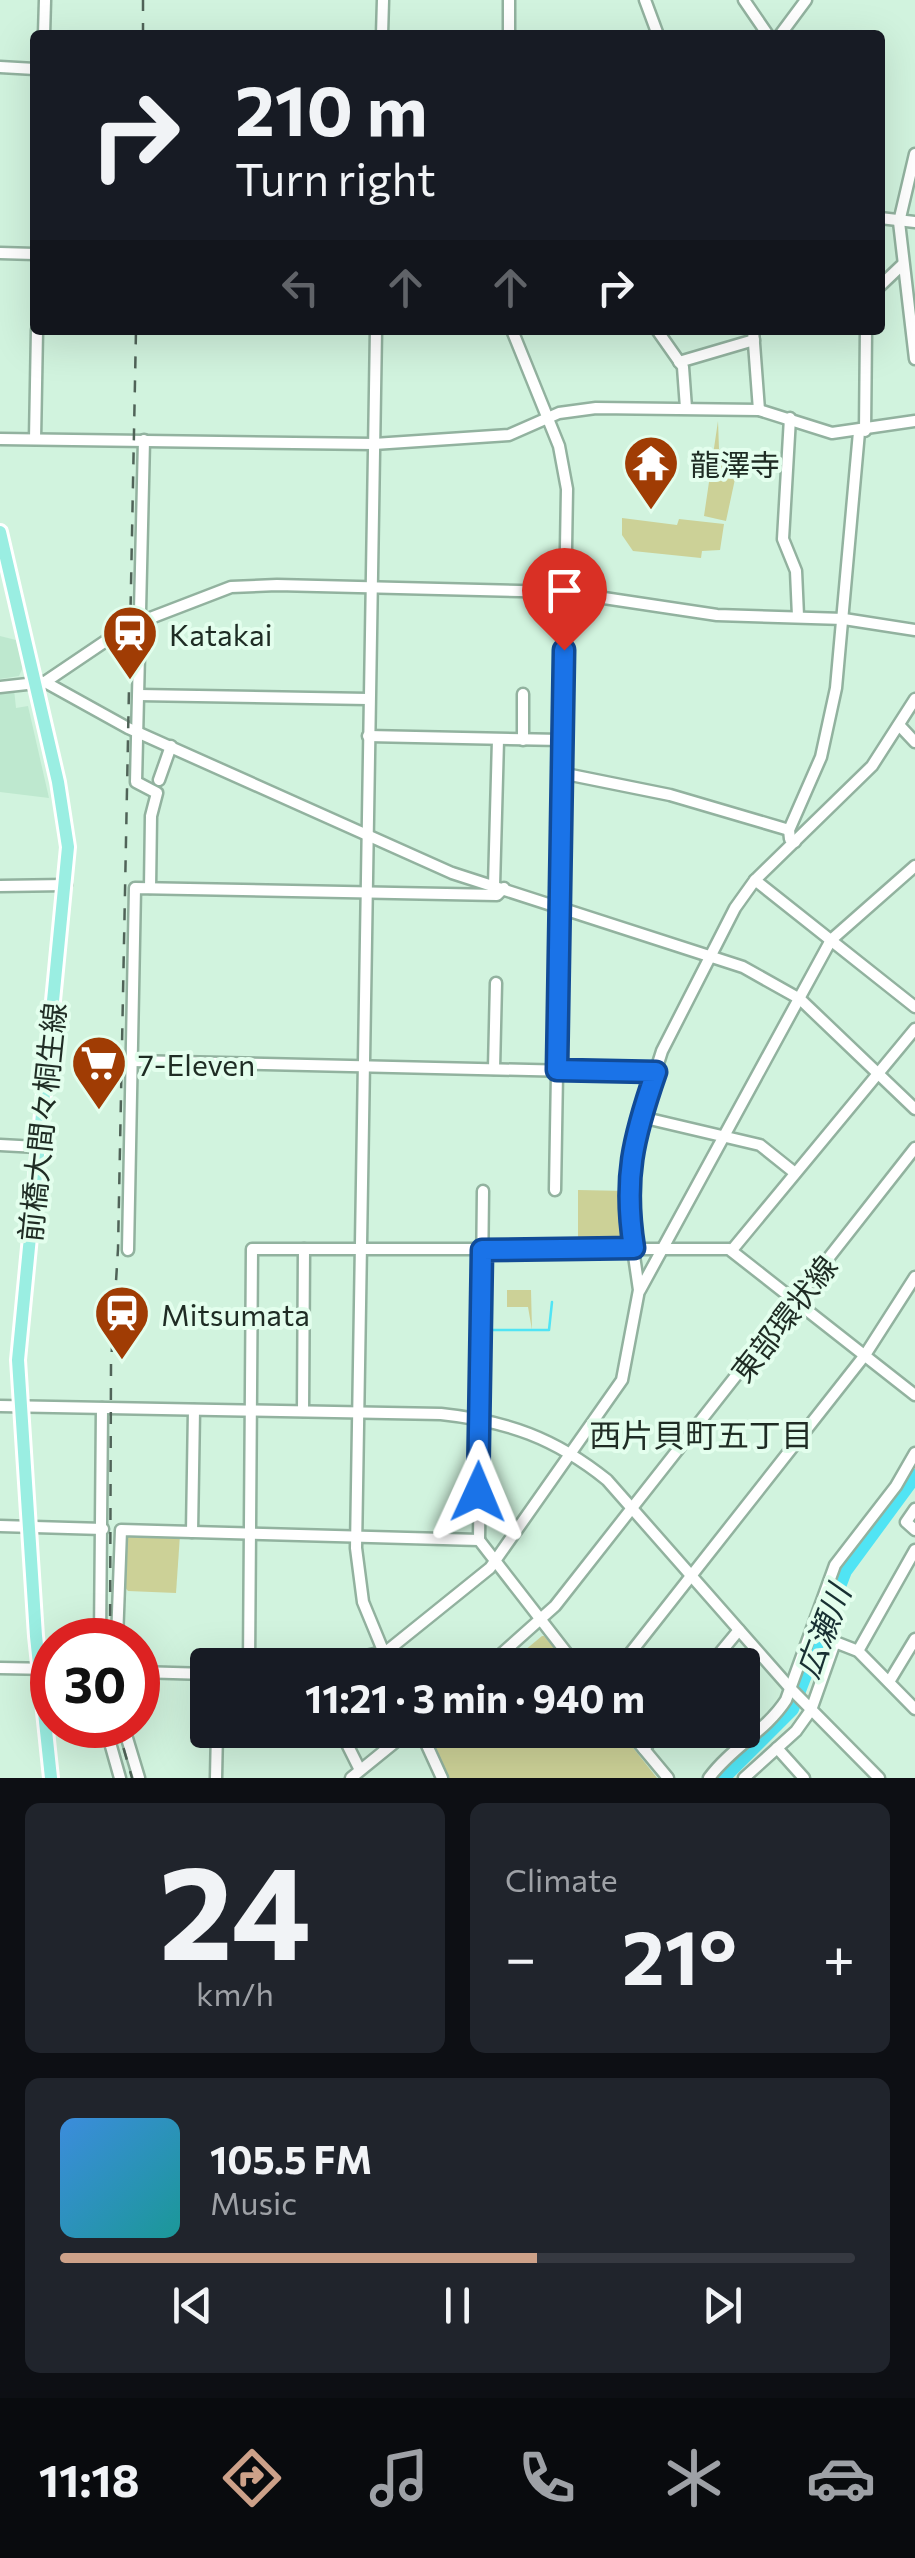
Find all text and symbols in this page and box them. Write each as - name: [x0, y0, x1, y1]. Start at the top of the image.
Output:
- text: 210 m: [235, 65, 427, 150]
- icon: right: [70, 70, 200, 200]
- text: Turn right: [235, 150, 436, 205]
- icon: left: [273, 260, 328, 315]
- icon: ahead: [378, 260, 433, 315]
- icon: ahead: [483, 260, 538, 315]
- icon: right: [588, 260, 643, 315]
- temple icon: 龍澤寺: [621, 433, 681, 512]
- place label: 龍澤寺: [690, 445, 780, 482]
- pin: [522, 548, 607, 651]
- icon: arrive: [537, 563, 592, 618]
- station icon: Katakai: [100, 603, 160, 682]
- place label: Katakai: [169, 615, 272, 652]
- street label: 前橋大間々桐生線: [10, 1001, 72, 1243]
- supermarket icon: 7-Eleven: [69, 1033, 129, 1112]
- place label: 7-Eleven: [138, 1045, 255, 1082]
- street label: 東部環状線: [722, 1248, 844, 1388]
- station icon: Mitsumata: [92, 1283, 152, 1362]
- place label: Mitsumata: [161, 1295, 310, 1332]
- district label: 西片貝町五丁目: [589, 1414, 813, 1454]
- position arrow: [426, 1440, 530, 1544]
- water label: 広瀬川: [786, 1576, 859, 1683]
- speed limit sign: 30: [30, 1618, 160, 1748]
- text: 11:21 · 3 min · 940 m: [305, 1674, 645, 1721]
- text: 24: [159, 1828, 311, 1987]
- text: Climate: [505, 1859, 618, 1899]
- text: 21°: [622, 1909, 737, 2000]
- text: −: [505, 1922, 536, 1989]
- text: +: [823, 1922, 855, 1989]
- text: km/h: [196, 1973, 274, 2013]
- text: 105.5 FM: [210, 2135, 372, 2182]
- text: Music: [210, 2182, 297, 2222]
- icon: previous: [165, 2278, 220, 2333]
- icon: pause: [430, 2278, 485, 2333]
- icon: next: [695, 2278, 750, 2333]
- icon: directions: [217, 2443, 287, 2513]
- icon: music: [364, 2443, 434, 2513]
- icon: phone: [512, 2443, 582, 2513]
- icon: climate: [659, 2443, 729, 2513]
- icon: car: [806, 2443, 876, 2513]
- text: 11:18: [39, 2451, 140, 2506]

